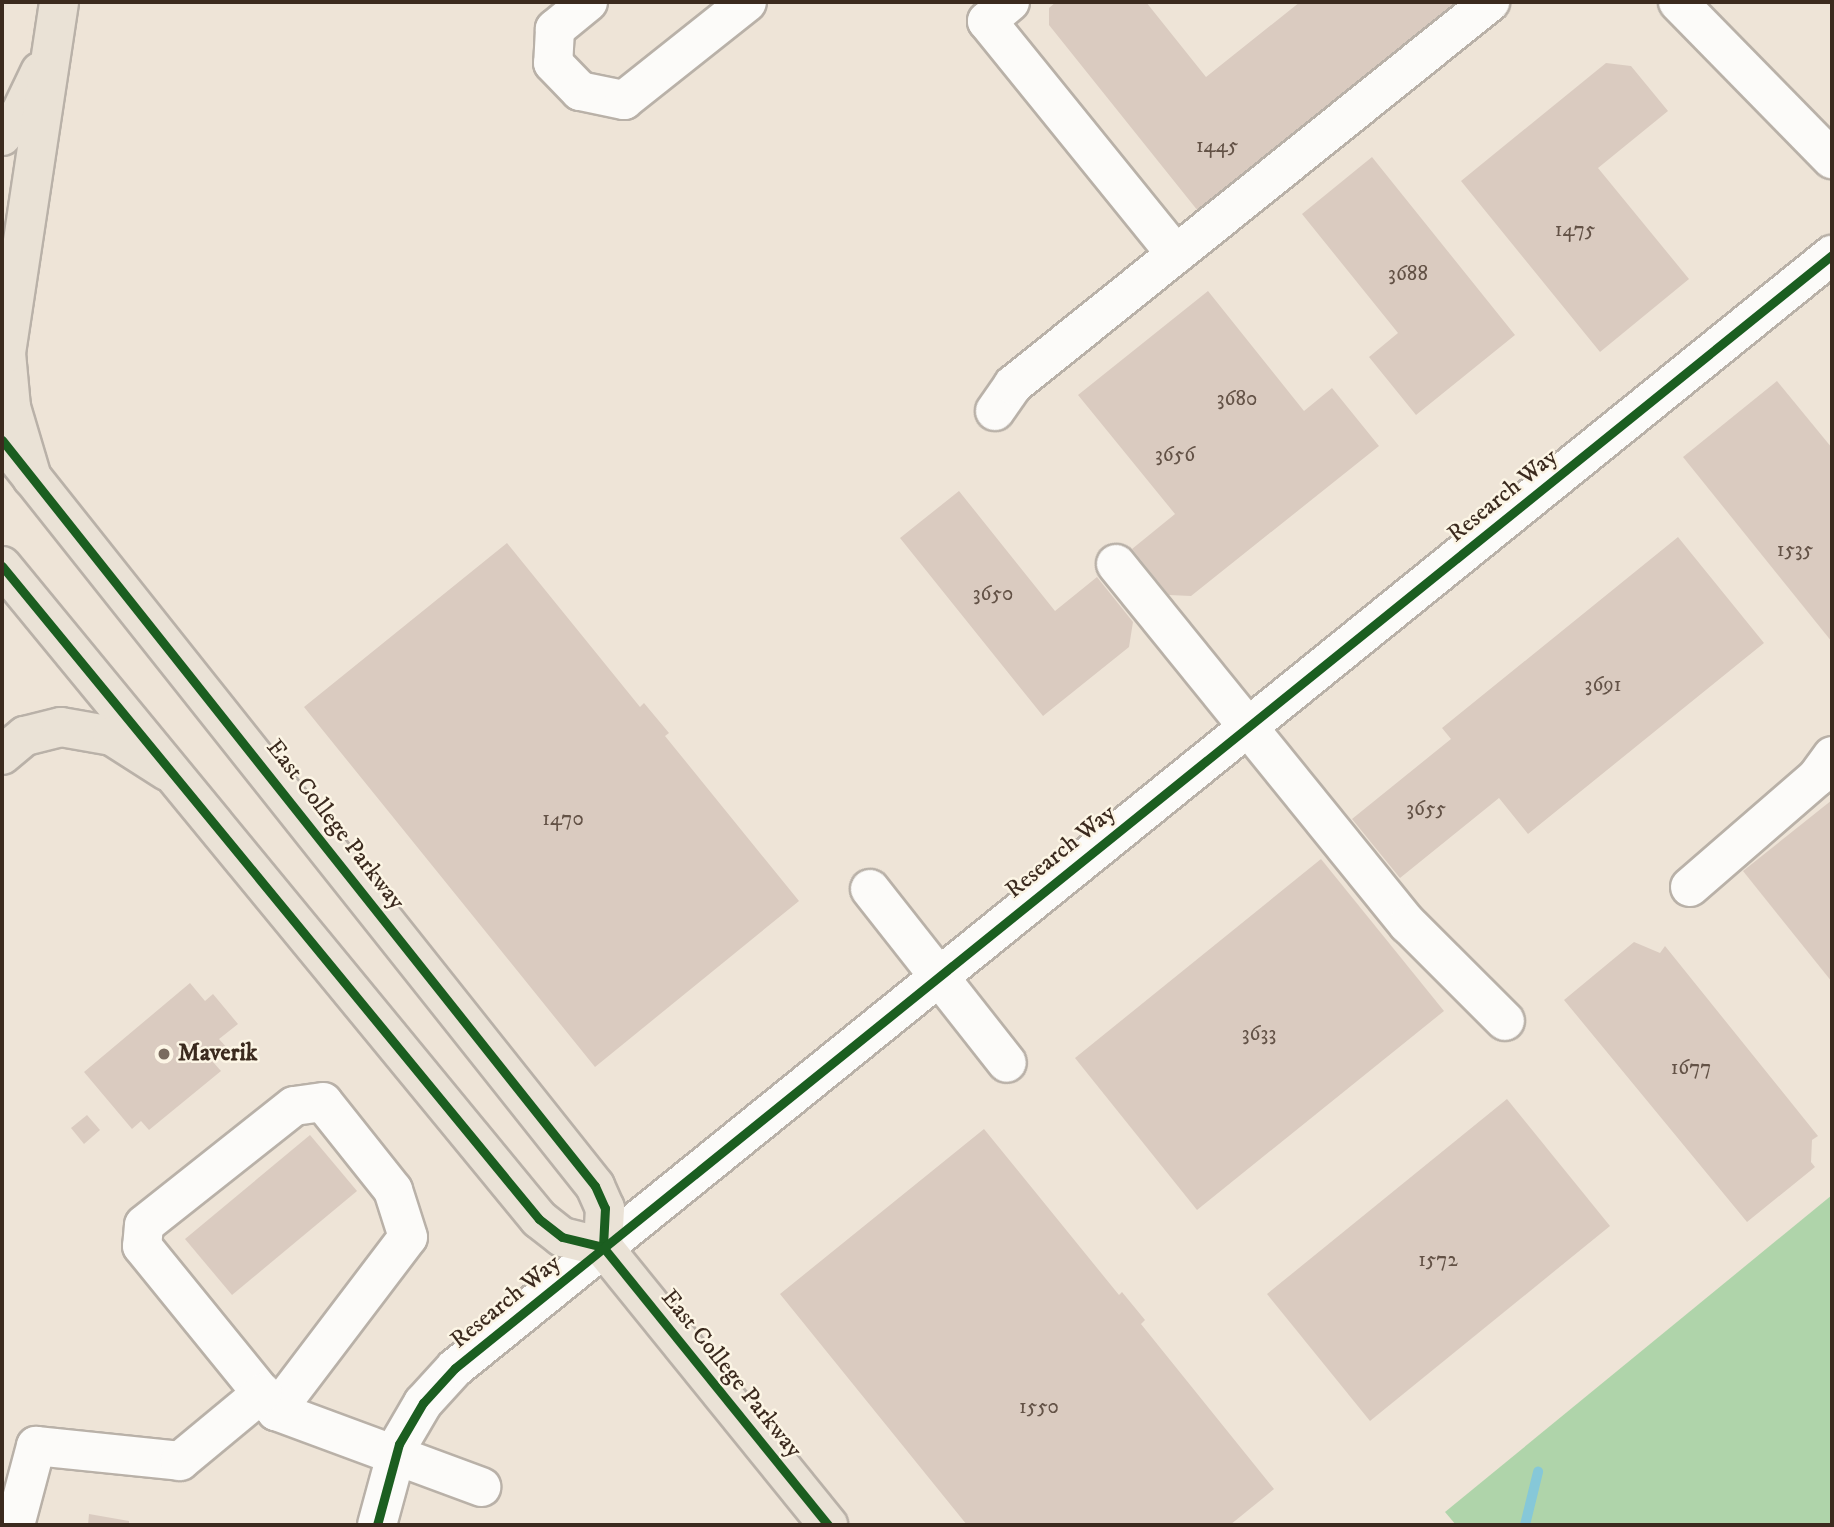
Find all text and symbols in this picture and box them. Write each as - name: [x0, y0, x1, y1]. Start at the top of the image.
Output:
- house number: 1445: [1196, 133, 1238, 159]
- house number: 1475: [1555, 217, 1595, 243]
- house number: 3688: [1388, 261, 1428, 287]
- house number: 3680: [1217, 386, 1257, 412]
- house number: 3656: [1155, 442, 1195, 468]
- street label: Research Way: [1442, 443, 1564, 549]
- house number: 1535: [1777, 537, 1813, 563]
- house number: 3650: [973, 581, 1013, 607]
- house number: 3691: [1585, 672, 1621, 698]
- street label: East College Parkway: [260, 734, 410, 916]
- house number: 3655: [1406, 796, 1446, 822]
- street label: Research Way: [1000, 799, 1122, 905]
- house number: 1470: [542, 806, 584, 832]
- house number: 3633: [1242, 1021, 1276, 1047]
- place label: Maverik: [178, 1040, 258, 1068]
- marker: Maverik: [156, 1046, 172, 1062]
- house number: 1677: [1671, 1055, 1711, 1081]
- house number: 1572: [1418, 1247, 1458, 1273]
- street label: Research Way: [445, 1249, 567, 1355]
- street label: East College Parkway: [654, 1284, 808, 1464]
- house number: 1550: [1019, 1394, 1059, 1420]

